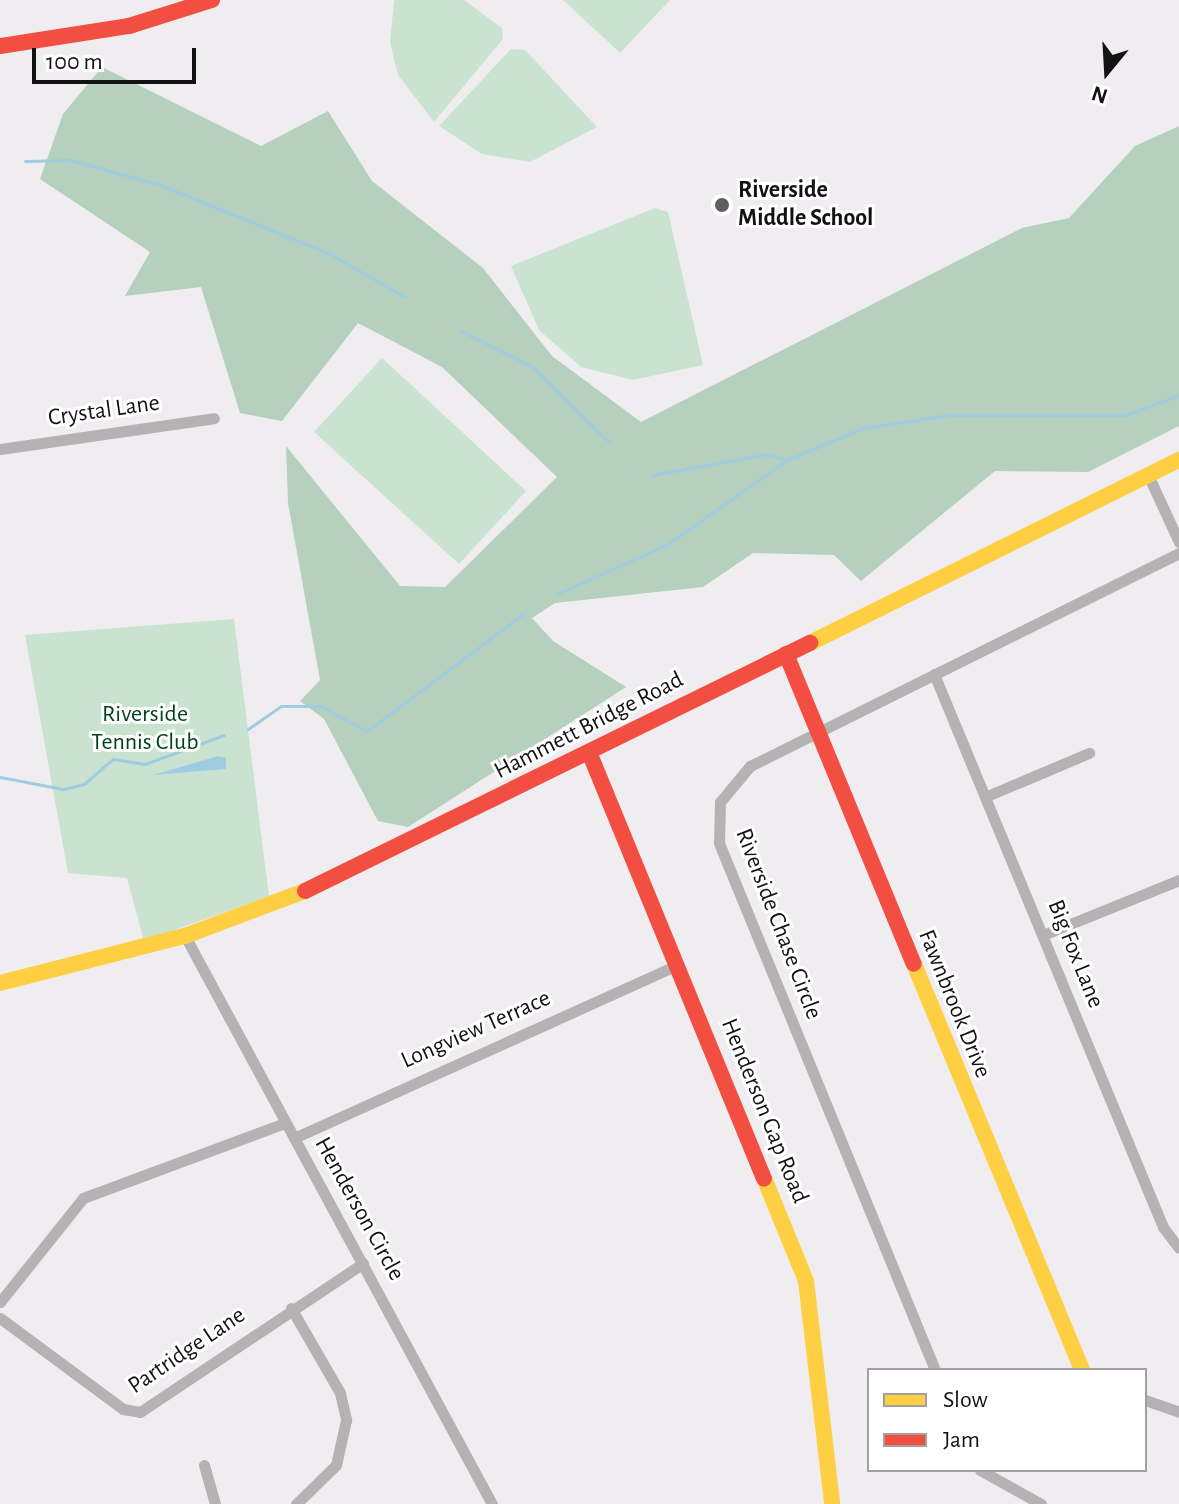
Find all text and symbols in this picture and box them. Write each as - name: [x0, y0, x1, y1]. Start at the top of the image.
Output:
- scale bar: [36, 32, 200, 82]
- north arrow: [1067, 32, 1147, 112]
- text: 100 m: [46, 50, 103, 74]
- text: N: [1089, 82, 1110, 108]
- place label: Riverside Middle School: [738, 177, 873, 233]
- marker: Riverside Middle School: [713, 196, 731, 214]
- street label: Crystal Lane: [47, 389, 161, 433]
- street label: Hammett Bridge Road: [490, 666, 688, 786]
- park label: Riverside Tennis Club: [91, 701, 199, 757]
- street label: Riverside Chase Circle: [728, 825, 828, 1023]
- street label: Big Fox Lane: [1040, 896, 1110, 1012]
- street label: Fawnbrook Drive: [911, 926, 997, 1082]
- street label: Longview Terrace: [397, 984, 555, 1076]
- street label: Henderson Gap Road: [714, 1014, 814, 1208]
- street label: Henderson Circle: [308, 1132, 410, 1286]
- street label: Partridge Lane: [123, 1301, 251, 1401]
- legend: [867, 1368, 1147, 1472]
- text: Slow: [943, 1388, 988, 1412]
- text: Jam: [943, 1428, 980, 1452]

